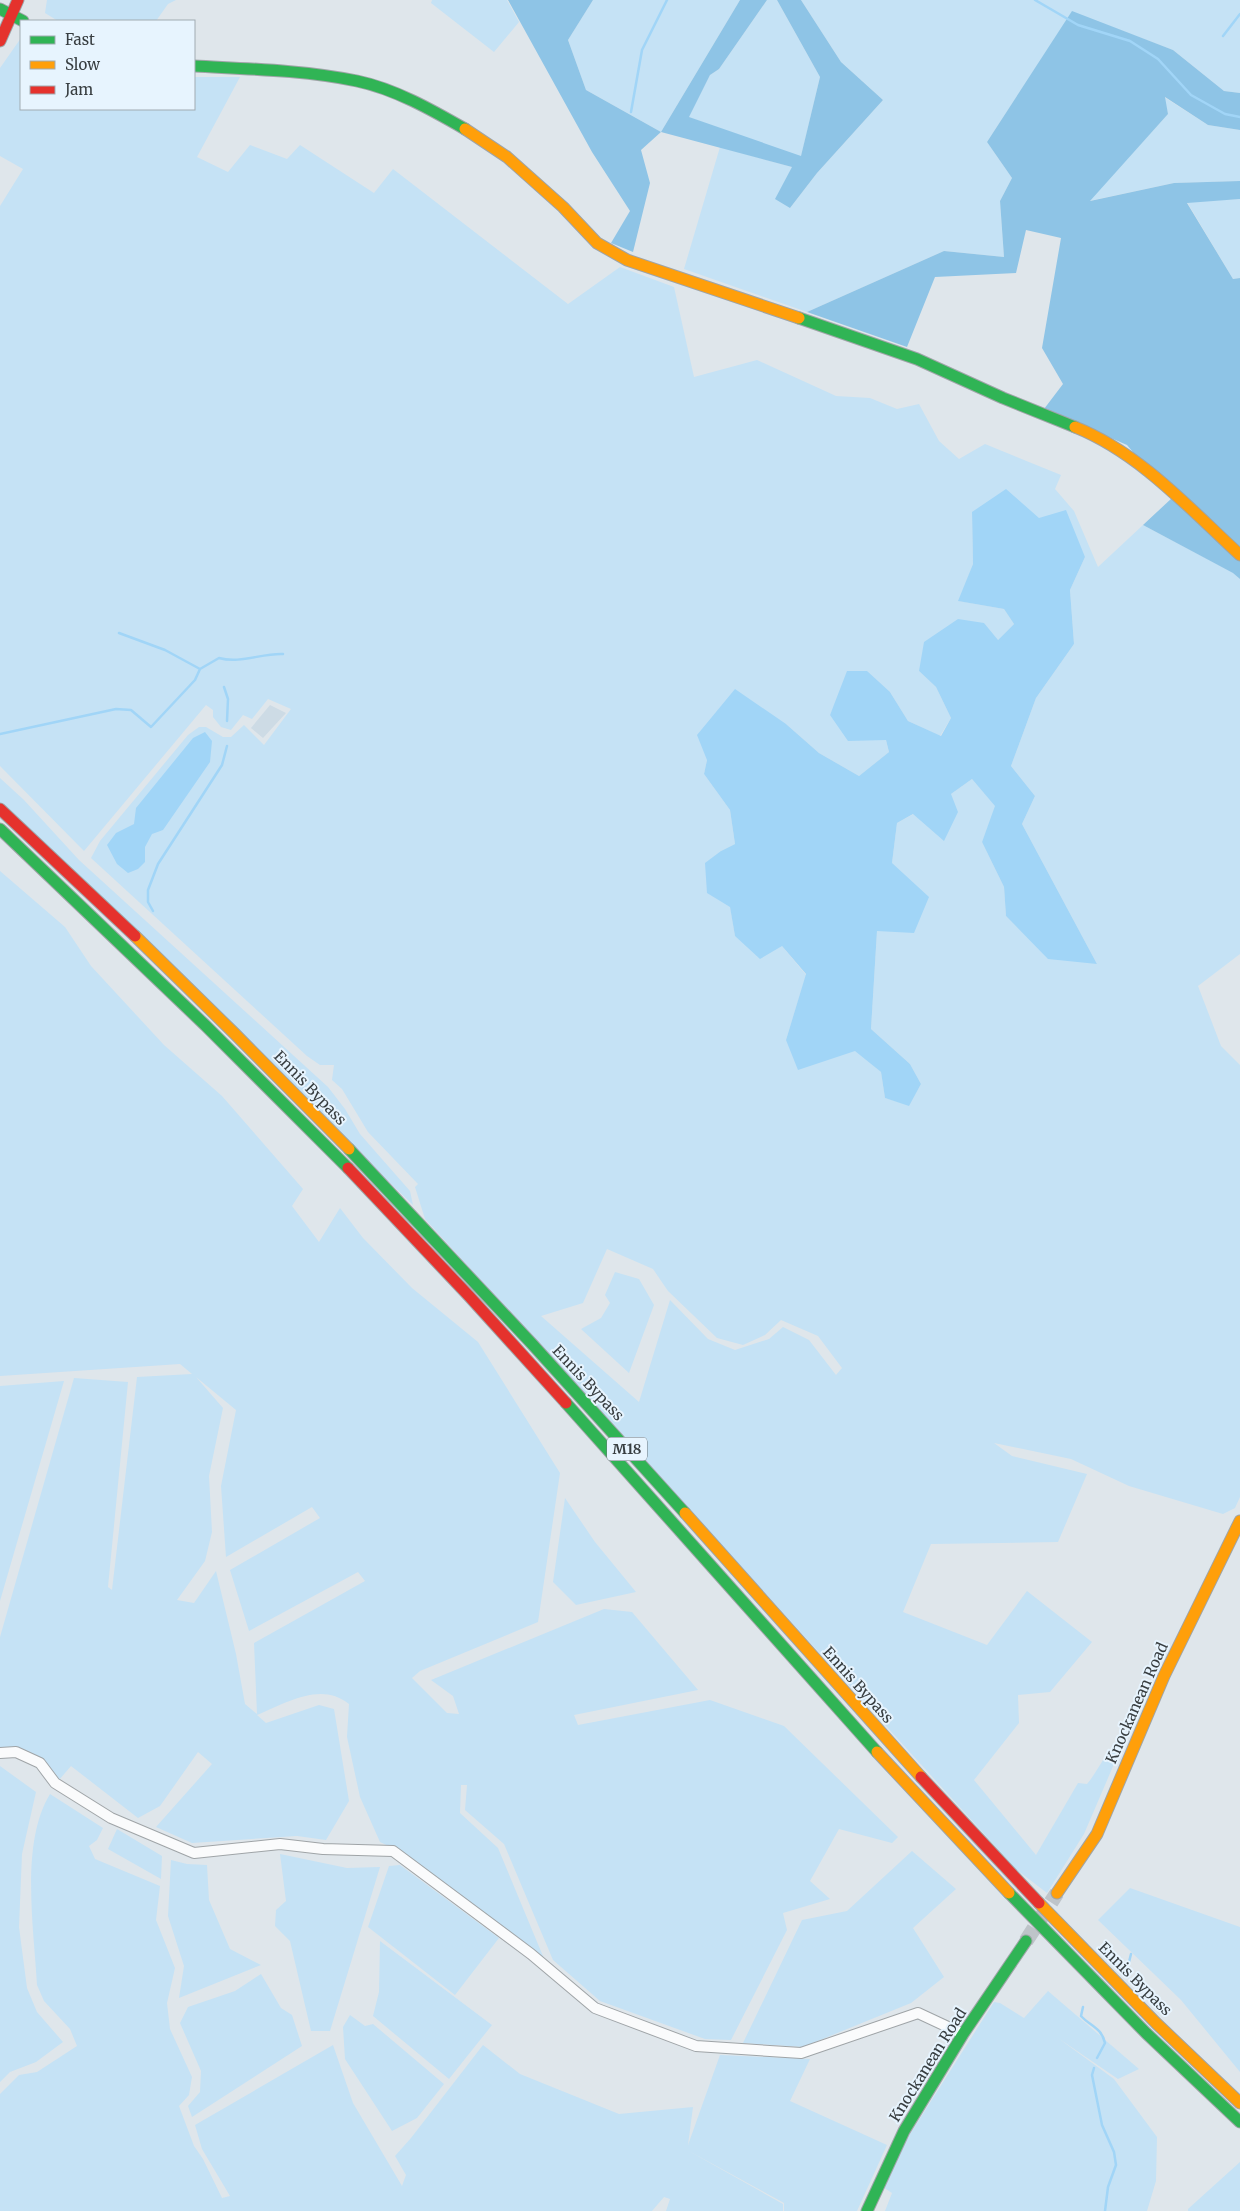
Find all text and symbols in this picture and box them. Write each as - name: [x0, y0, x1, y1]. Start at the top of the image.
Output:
- legend: [20, 20, 195, 110]
- text: Fast: [65, 30, 95, 49]
- text: Slow: [65, 55, 100, 74]
- text: Jam: [64, 80, 93, 99]
- street label: Ennis Bypass: [270, 1046, 351, 1129]
- street label: Ennis Bypass: [549, 1341, 628, 1424]
- road number: M18: [607, 1438, 647, 1460]
- street label: Knockanean Road: [1101, 1639, 1172, 1766]
- street label: Ennis Bypass: [819, 1643, 898, 1727]
- street label: Ennis Bypass: [1095, 1938, 1176, 2019]
- street label: Knockanean Road: [885, 2004, 970, 2125]

